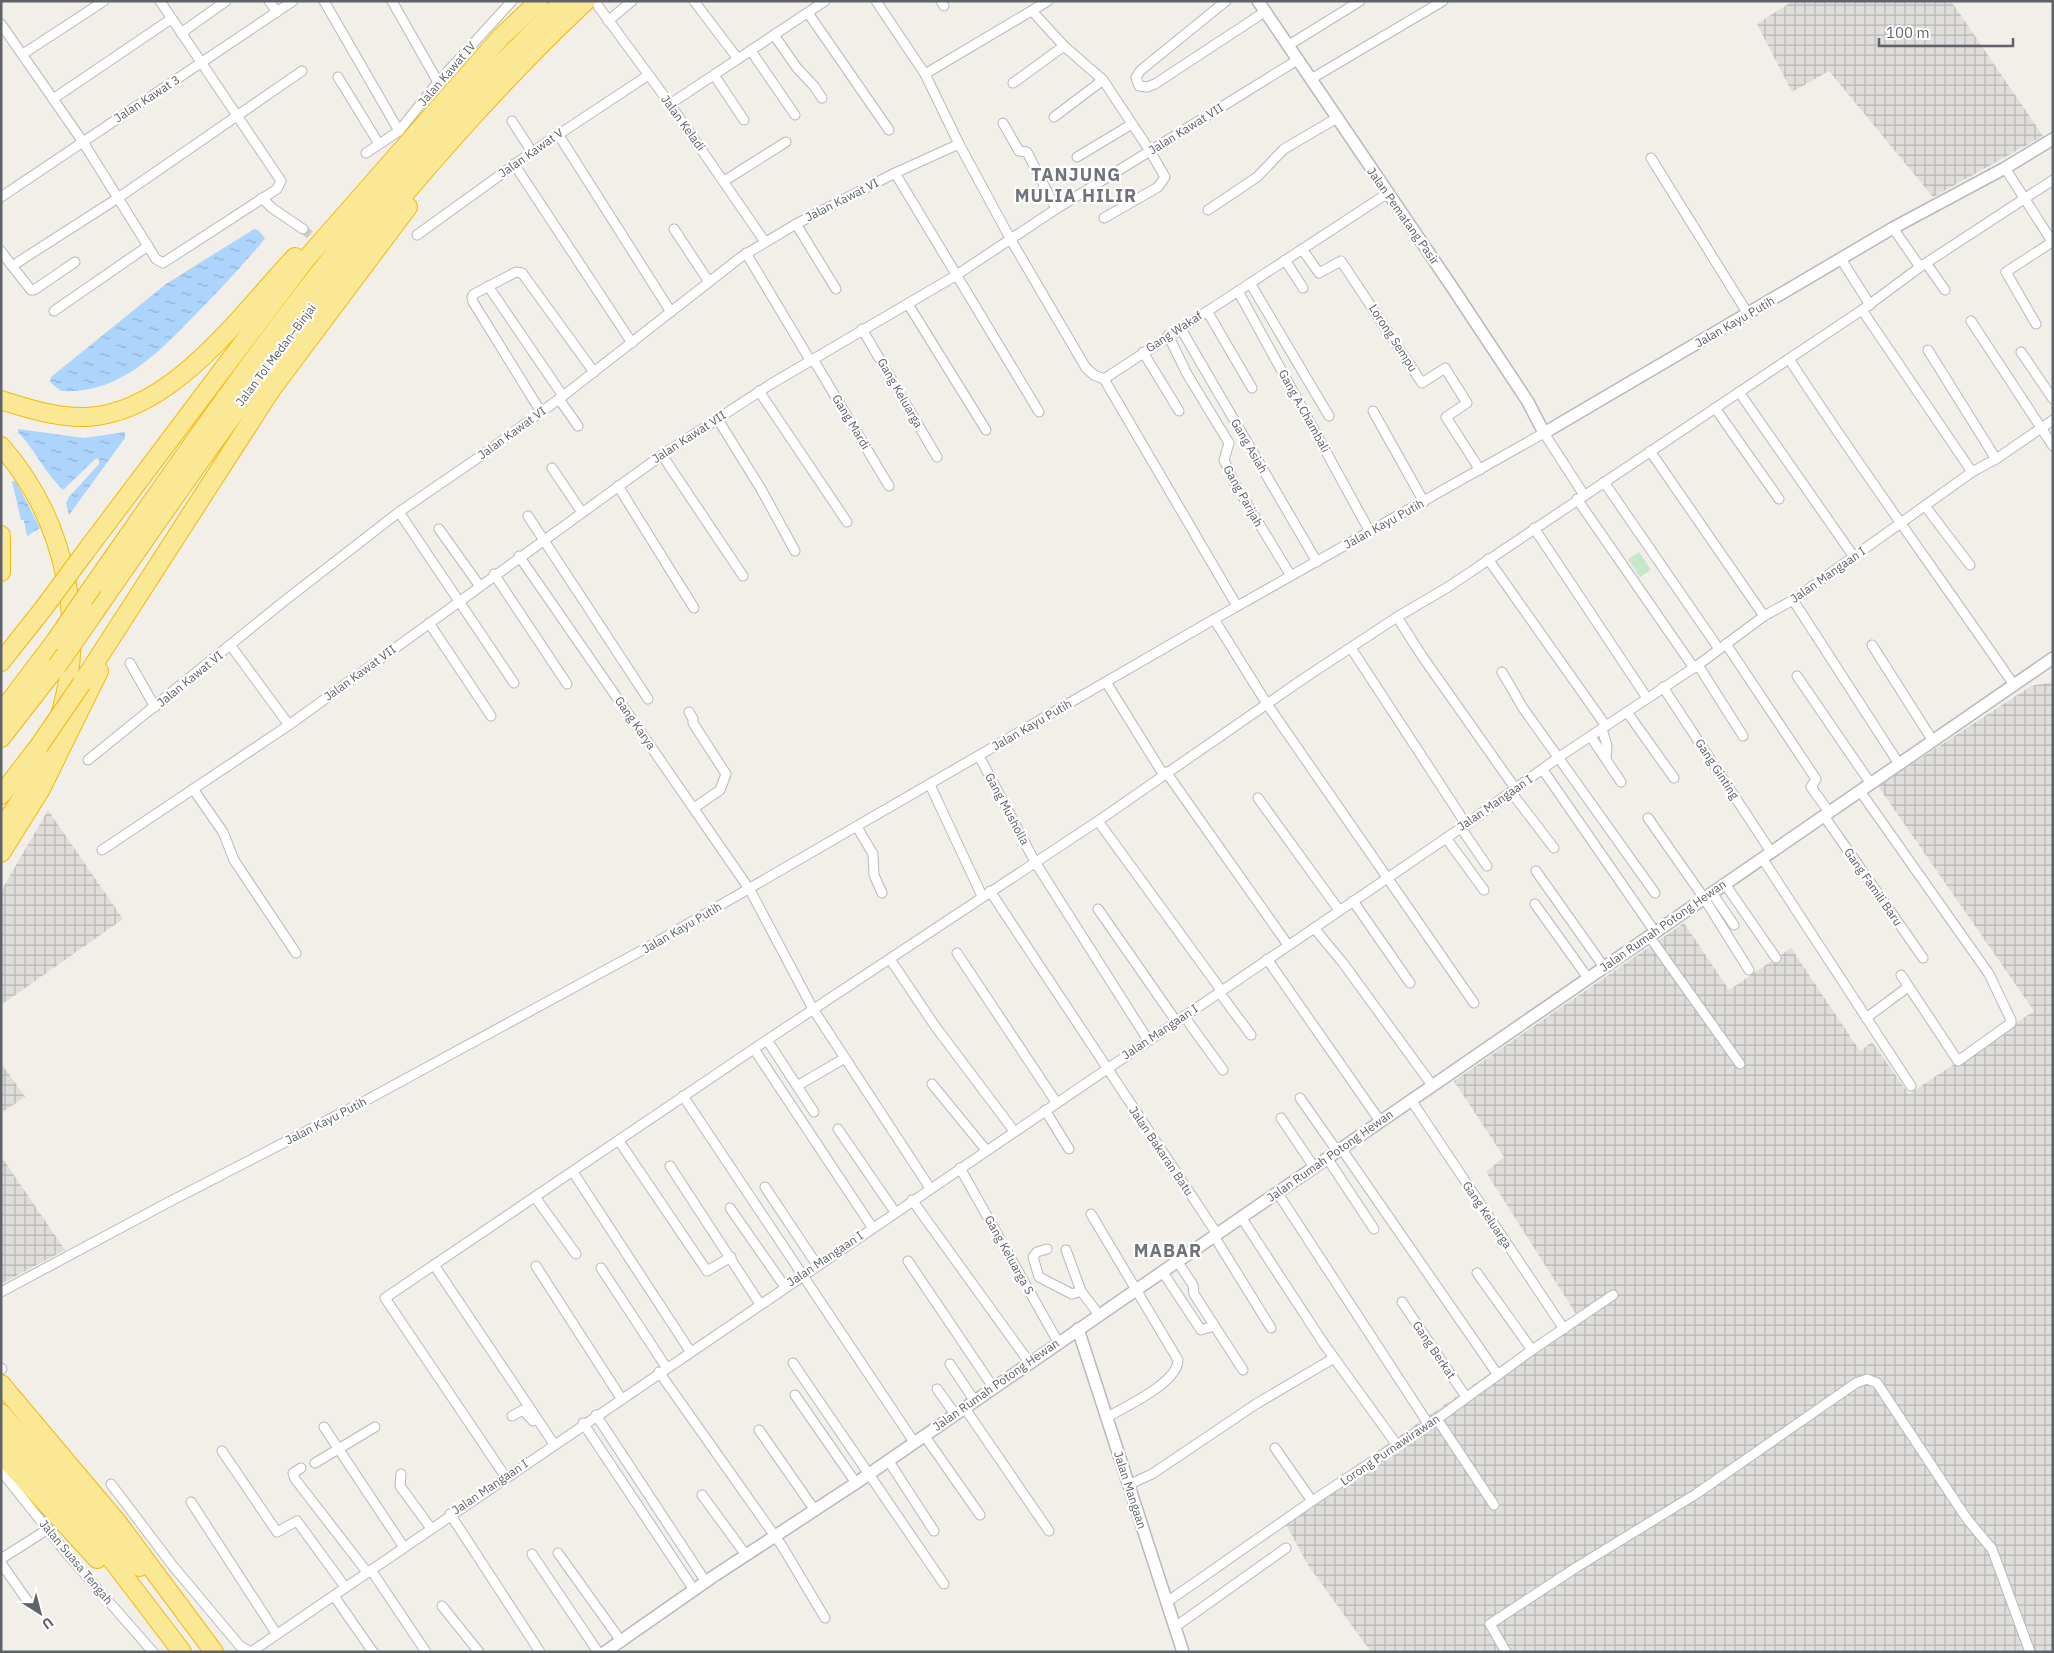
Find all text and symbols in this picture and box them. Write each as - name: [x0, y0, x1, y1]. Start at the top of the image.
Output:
- scale bar: [1879, 15, 2013, 47]
- text: 100 m: [1886, 23, 1930, 42]
- street label: Jalan Kawat IV: [415, 38, 479, 109]
- street label: Jalan Kawat 3: [111, 72, 182, 125]
- street label: Jalan Keladi: [658, 92, 709, 154]
- street label: Jalan Kawat VII: [1146, 100, 1226, 157]
- street label: Jalan Kawat V: [495, 124, 567, 180]
- district label: TANJUNG MULIA HILIR: [1015, 163, 1137, 207]
- street label: Jalan Pematang Pasir: [1364, 164, 1443, 268]
- street label: Jalan Kawat VI: [803, 175, 881, 224]
- street label: Jalan Kayu Putih: [1692, 293, 1777, 350]
- street label: Jalan Tol Medan–Binjai: [232, 301, 319, 409]
- street label: Lorong Sempu: [1366, 301, 1421, 374]
- street label: Gang Wakaf: [1143, 308, 1205, 355]
- street label: Gang Keluarga: [874, 355, 927, 431]
- street label: Gang A.Chambali: [1276, 367, 1333, 455]
- street label: Gang Mardi: [829, 392, 874, 452]
- street label: Jalan Kawat VI: [475, 403, 549, 462]
- street label: Jalan Kawat VII: [649, 407, 729, 466]
- street label: Gang Asiah: [1228, 416, 1271, 476]
- street label: Gang Parijah: [1220, 462, 1266, 529]
- street label: Jalan Kayu Putih: [1341, 495, 1426, 552]
- street label: Jalan Mangaan I: [1787, 543, 1868, 606]
- street label: Jalan Kawat VII: [321, 641, 399, 704]
- street label: Jalan Kawat VI: [154, 647, 226, 710]
- street label: Gang Karya: [612, 693, 659, 753]
- street label: Jalan Kayu Putih: [989, 696, 1074, 753]
- street label: Gang Ginting: [1692, 736, 1743, 802]
- street label: Gang Musholla: [982, 770, 1033, 848]
- street label: Jalan Mangaan I: [1454, 771, 1535, 834]
- street label: Gang Famili Baru: [1841, 845, 1906, 928]
- street label: Jalan Rumah Potong Hewan: [1597, 876, 1729, 975]
- street label: Jalan Kayu Putih: [639, 899, 724, 956]
- street label: Jalan Mangaan I: [1119, 1001, 1201, 1063]
- street label: Jalan Kayu Putih: [283, 1094, 369, 1148]
- street label: Jalan Bakaran Batu: [1126, 1103, 1197, 1198]
- street label: Jalan Rumah Potong Hewan: [1264, 1106, 1396, 1205]
- street label: Gang Keluarga: [1459, 1178, 1516, 1252]
- street label: Gang Keluarga S: [982, 1213, 1037, 1297]
- street label: Jalan Mangaan I: [784, 1228, 866, 1290]
- district label: MABAR: [1134, 1239, 1202, 1262]
- street label: Gang Berkat: [1410, 1318, 1459, 1381]
- street label: Jalan Rumah Potong Hewan: [930, 1335, 1062, 1434]
- street label: Lorong Purnawirawan: [1337, 1411, 1442, 1488]
- street label: Jalan Mangaan: [1111, 1449, 1150, 1531]
- street label: Jalan Mangaan I: [449, 1456, 531, 1518]
- street label: Jalan Suasa Tengah: [37, 1516, 116, 1607]
- north arrow: [15, 1588, 65, 1638]
- text: U: [38, 1613, 57, 1634]

